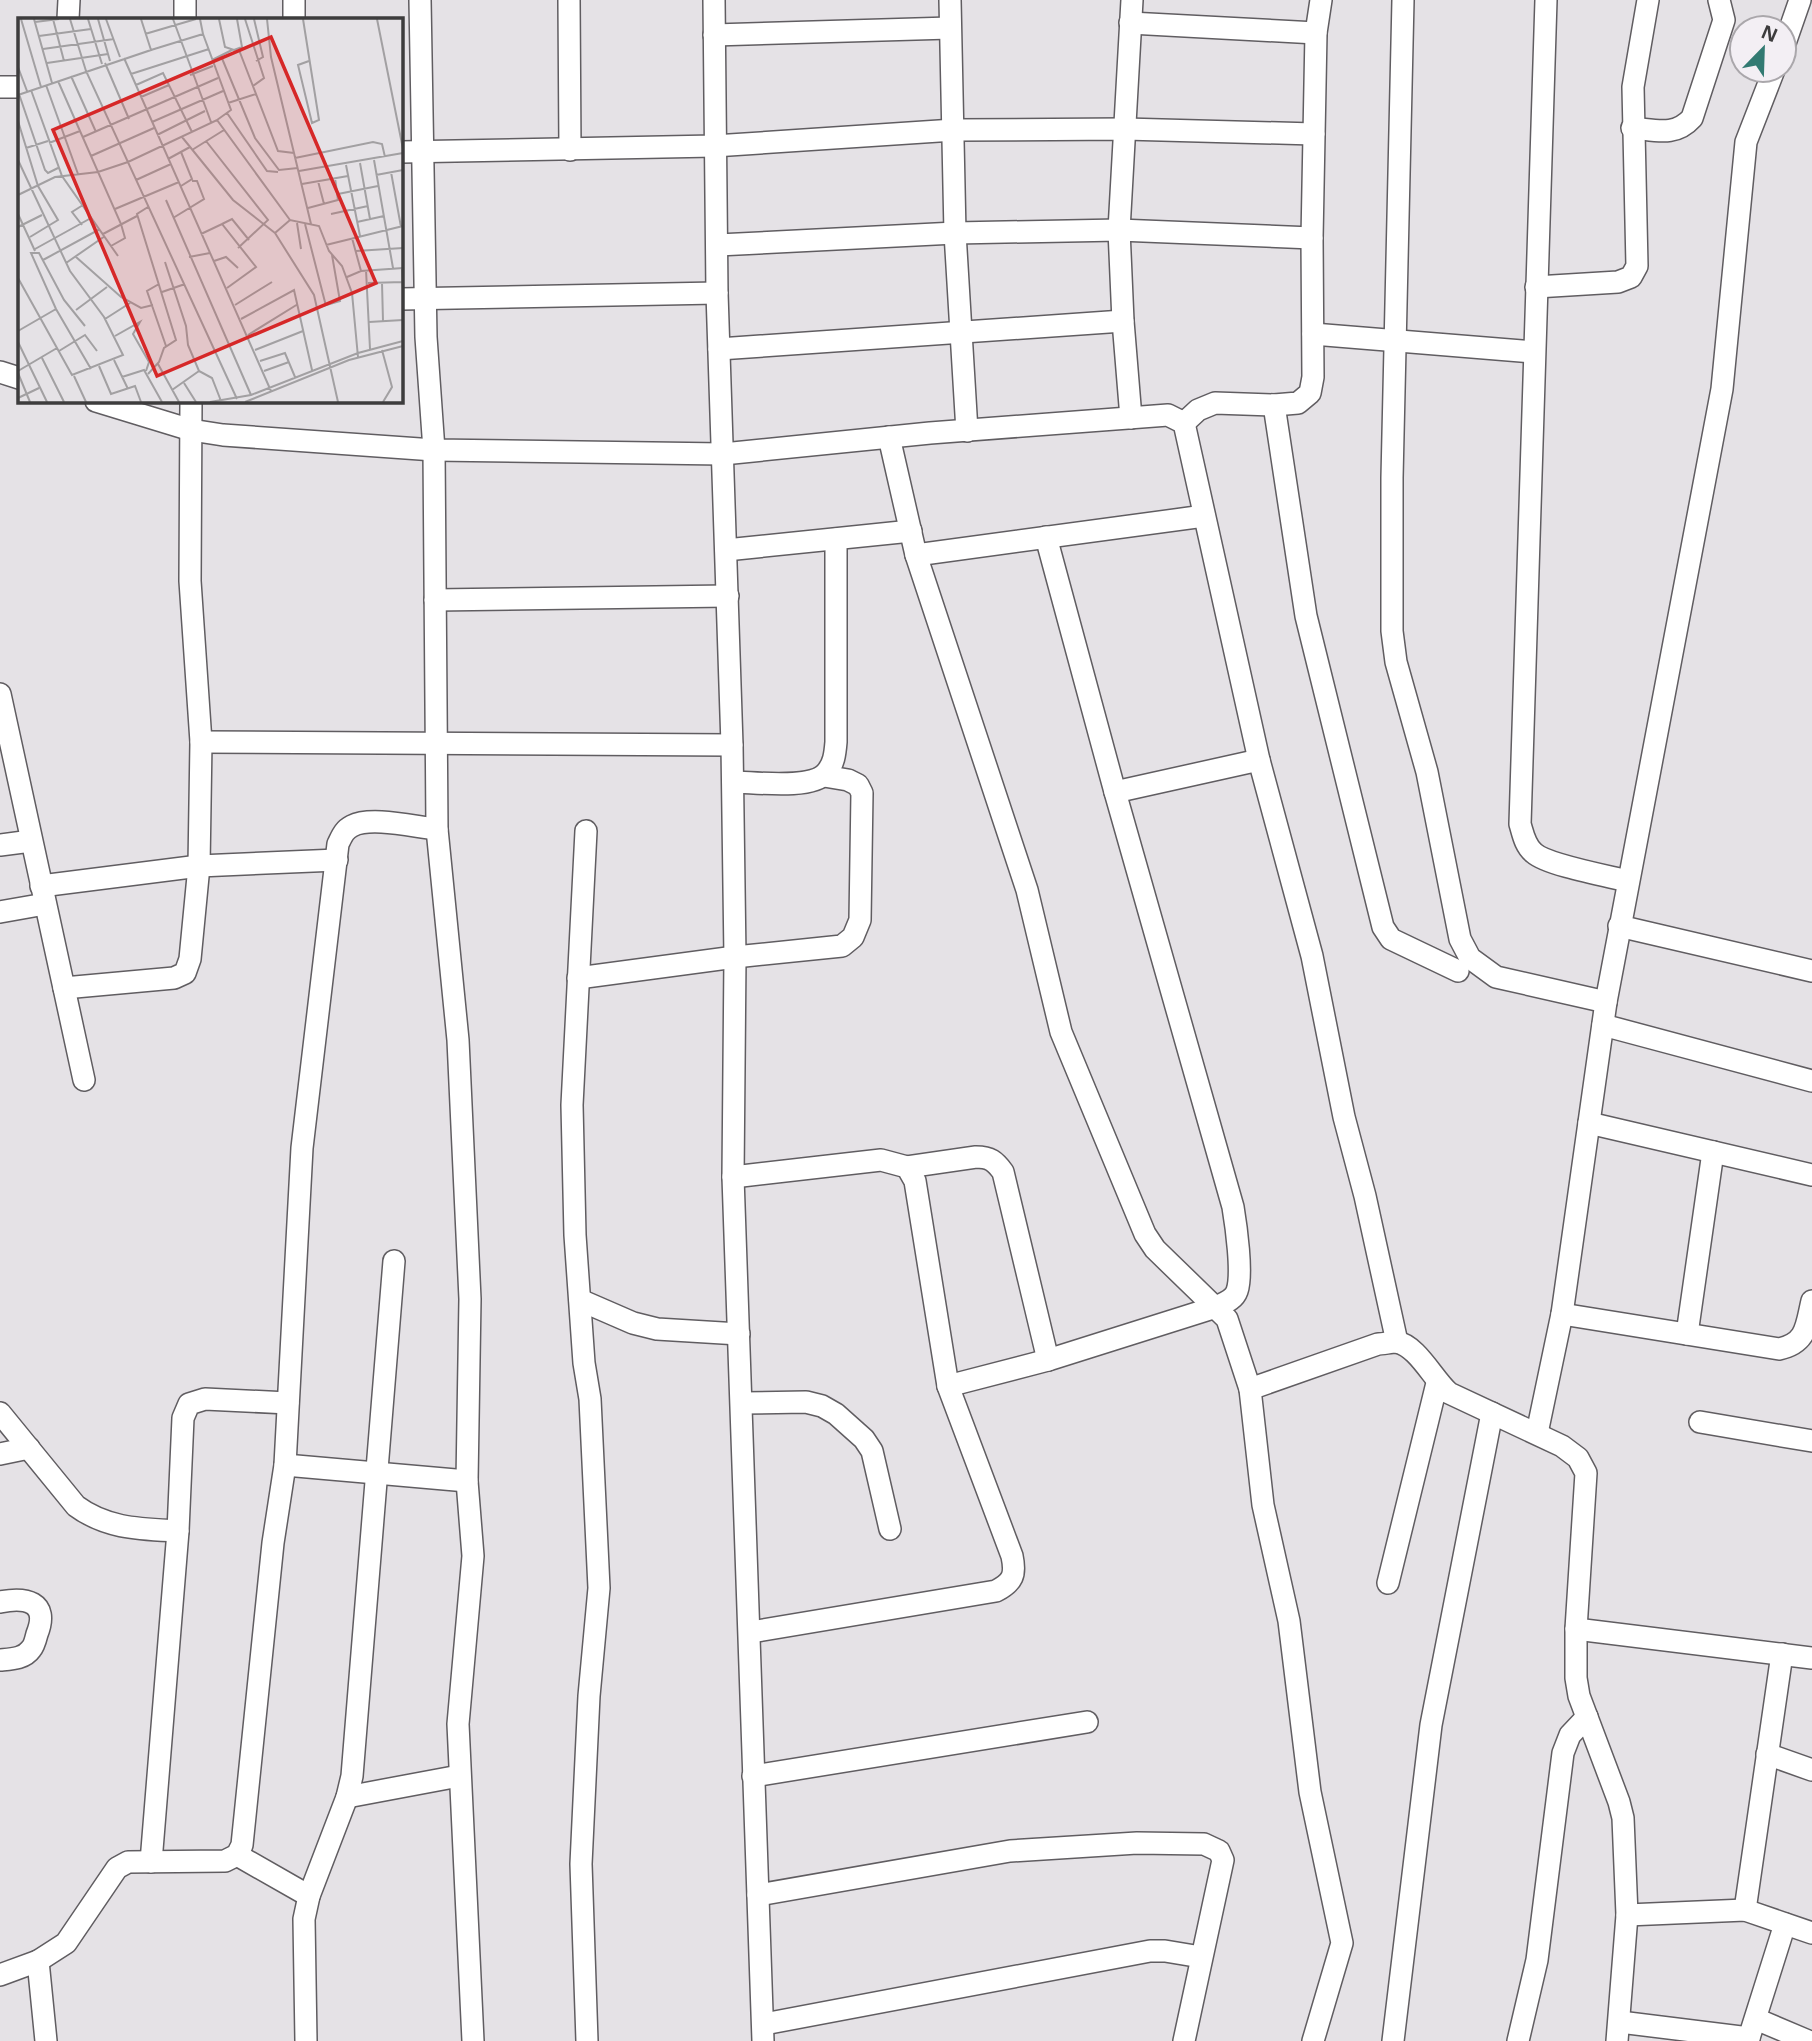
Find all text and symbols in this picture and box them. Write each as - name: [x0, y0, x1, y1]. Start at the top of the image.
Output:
- north arrow: [1728, 14, 1798, 84]
- inset map: [18, 18, 402, 402]
- text: N: [1757, 18, 1782, 48]

